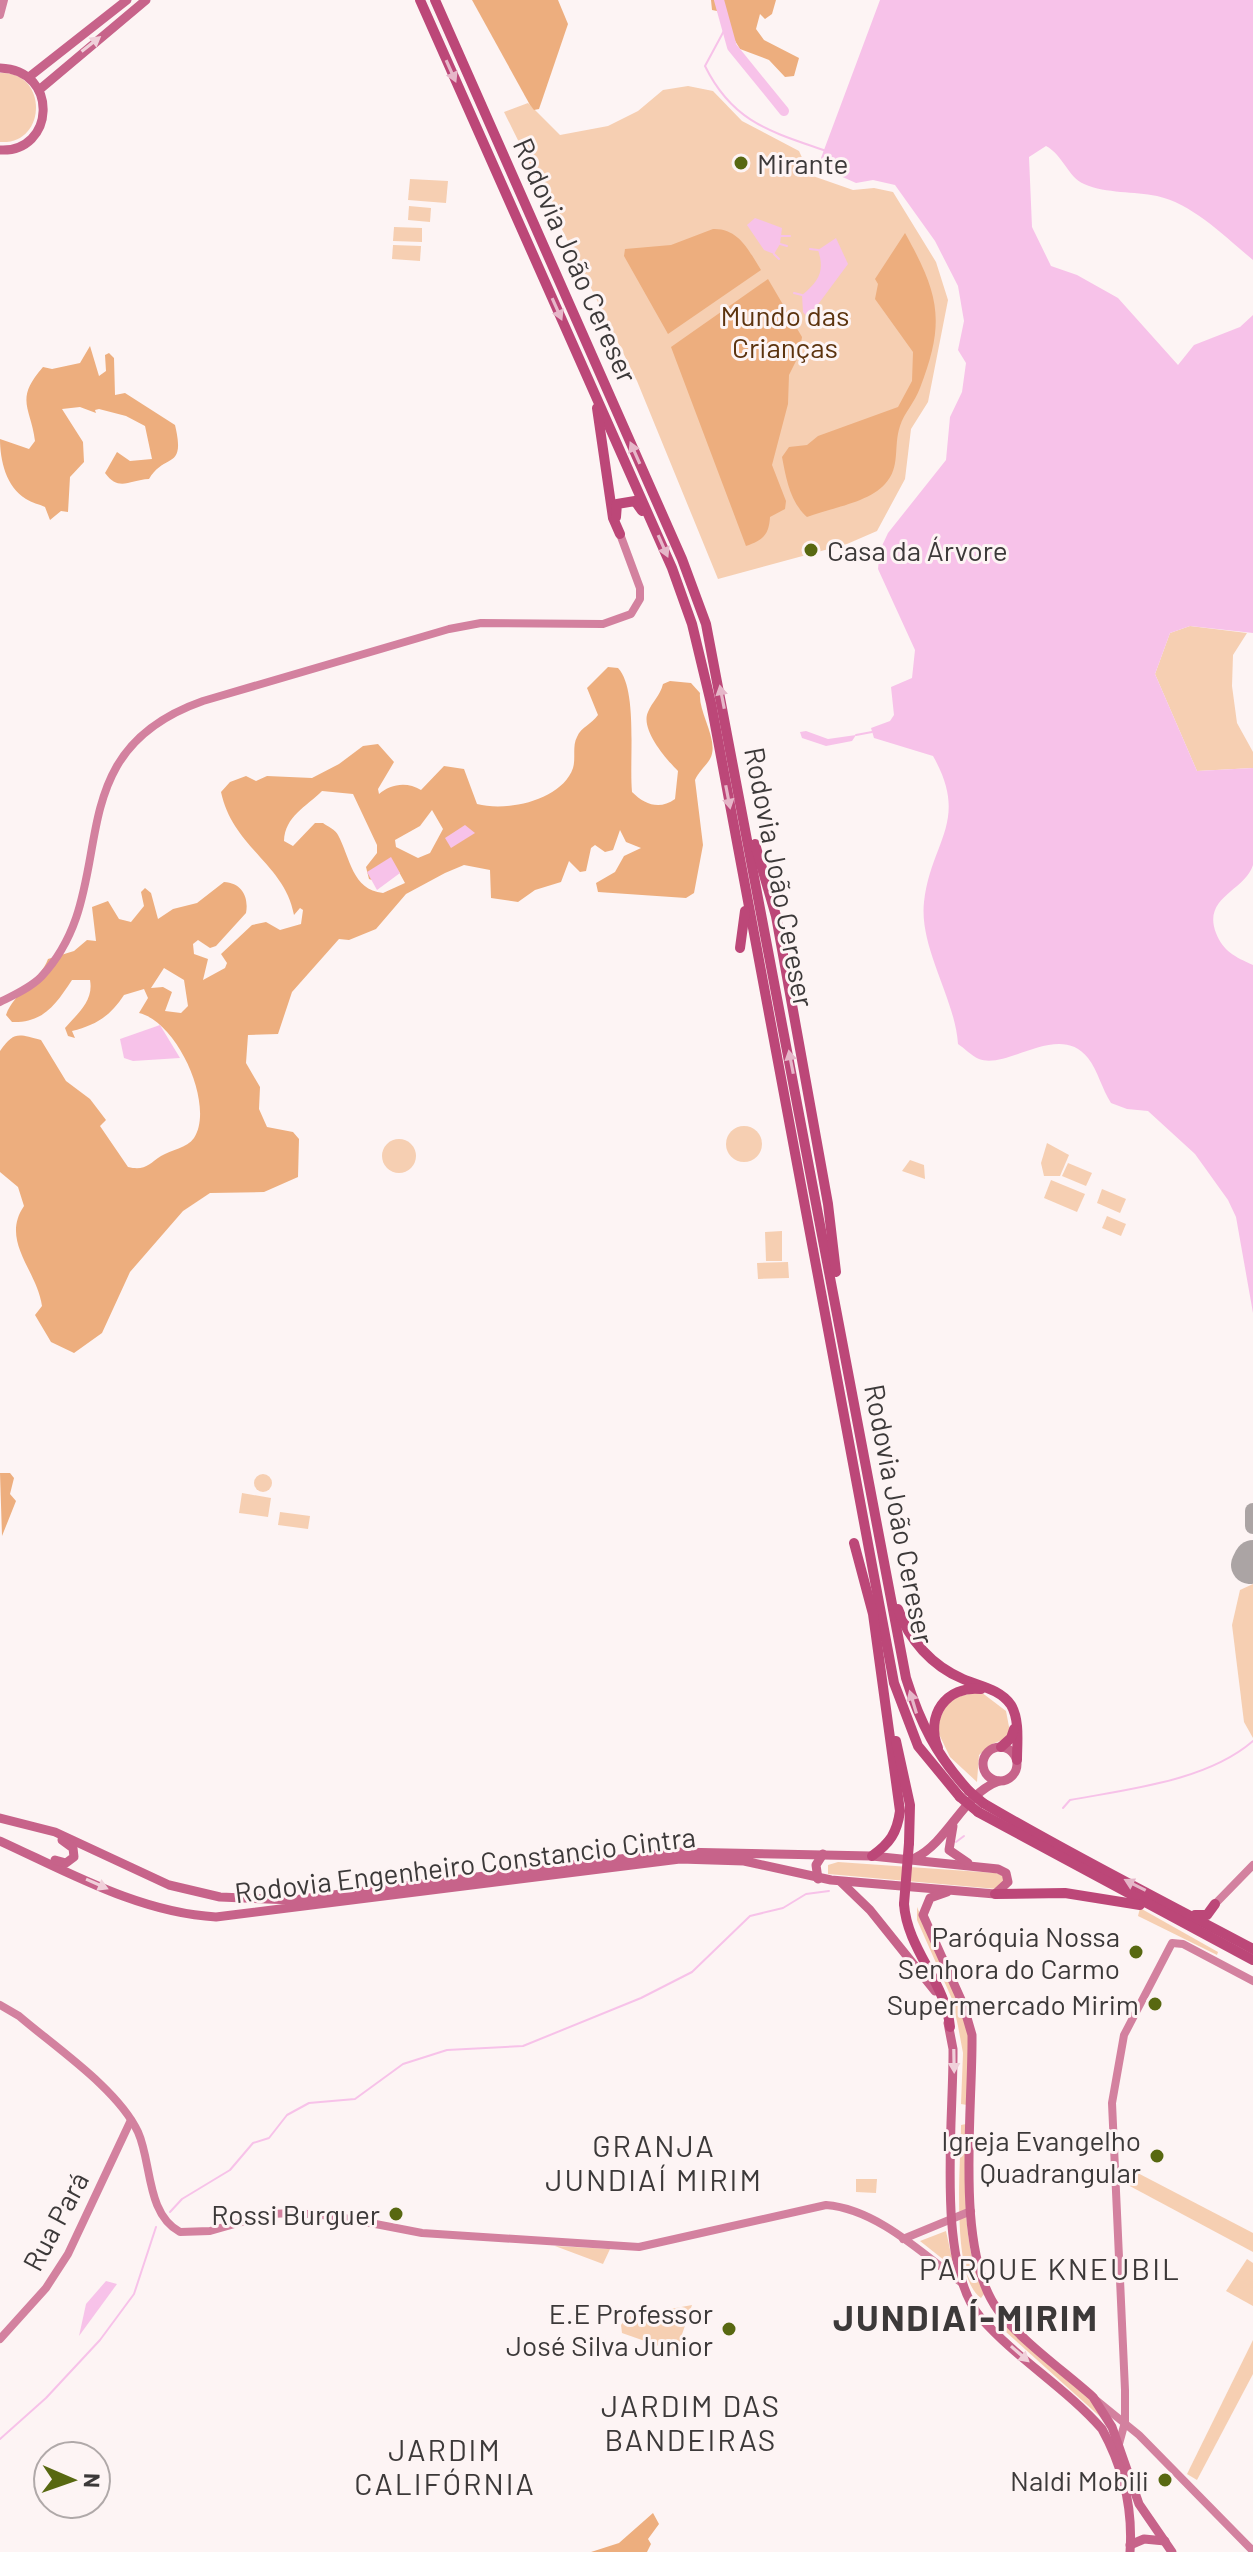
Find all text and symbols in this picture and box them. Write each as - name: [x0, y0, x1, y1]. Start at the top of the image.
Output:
- one-way arrow: [81, 36, 101, 52]
- one-way arrow: [445, 59, 458, 83]
- street label: Rodovia João Cereser: [507, 132, 645, 388]
- place label: Mirante: [757, 146, 848, 180]
- marker: Mirante: [732, 154, 750, 172]
- one-way arrow: [551, 297, 564, 321]
- park label: Mundo das Crianças: [720, 298, 850, 364]
- one-way arrow: [628, 441, 641, 464]
- place label: Casa da Árvore: [827, 533, 1008, 567]
- one-way arrow: [656, 535, 669, 558]
- marker: Casa da Árvore: [802, 541, 820, 559]
- one-way arrow: [715, 684, 727, 709]
- street label: Rodovia João Cereser: [738, 744, 822, 1010]
- one-way arrow: [723, 785, 735, 810]
- one-way arrow: [784, 1049, 796, 1074]
- street label: Rodovia João Cereser: [858, 1381, 942, 1647]
- one-way arrow: [907, 1690, 919, 1714]
- street label: Rodovia Engenheiro Constancio Cintra: [233, 1819, 697, 1909]
- one-way arrow: [85, 1877, 109, 1890]
- one-way arrow: [1124, 1878, 1147, 1892]
- place label: Paróquia Nossa Senhora do Carmo: [898, 1919, 1120, 1985]
- marker: Paróquia Nossa Senhora do Carmo: [1127, 1943, 1145, 1961]
- place label: Supermercado Mirim: [887, 1987, 1139, 2021]
- marker: Supermercado Mirim: [1146, 1995, 1164, 2013]
- one-way arrow: [947, 2049, 960, 2074]
- place label: Igreja Evangelho Quadrangular: [941, 2123, 1141, 2189]
- district label: GRANJA JUNDIAÍ MIRIM: [545, 2127, 763, 2197]
- marker: Igreja Evangelho Quadrangular: [1148, 2147, 1166, 2165]
- street label: Rua Pará: [15, 2166, 95, 2276]
- place label: Rossi Burguer: [211, 2197, 380, 2231]
- marker: Rossi Burguer: [387, 2205, 405, 2223]
- district label: PARQUE KNEUBIL: [919, 2250, 1181, 2286]
- district label: JUNDIAÍ-MIRIM: [833, 2295, 1099, 2338]
- place label: E.E Professor José Silva Junior: [506, 2296, 713, 2362]
- marker: E.E Professor José Silva Junior: [720, 2320, 738, 2338]
- one-way arrow: [1009, 2345, 1029, 2362]
- district label: JARDIM DAS BANDEIRAS: [601, 2387, 781, 2457]
- district label: JARDIM CALIFÓRNIA: [354, 2431, 536, 2501]
- north arrow: [32, 2440, 112, 2520]
- place label: Naldi Mobili: [1010, 2463, 1149, 2497]
- marker: Naldi Mobili: [1156, 2471, 1174, 2489]
- text: N: [80, 2473, 106, 2489]

